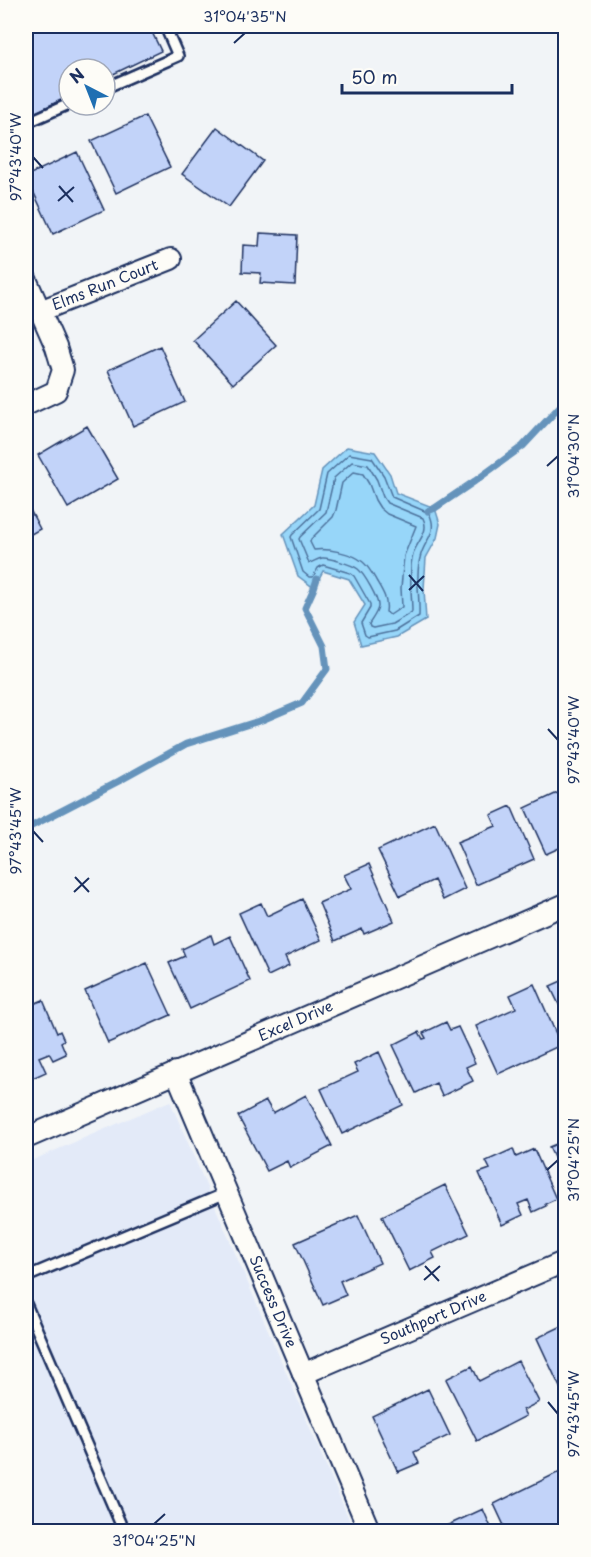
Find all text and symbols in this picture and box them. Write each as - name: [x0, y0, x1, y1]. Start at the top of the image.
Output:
- text: 31°04'35"N: [203, 4, 287, 27]
- north arrow: [57, 57, 117, 117]
- scale bar: [342, 57, 512, 95]
- text: N: [64, 62, 89, 88]
- text: 50 m: [351, 63, 398, 90]
- text: 97°43'40"W: [3, 112, 26, 201]
- street label: Elms Run Court: [48, 252, 161, 315]
- text: 31°04'30"N: [561, 413, 584, 499]
- text: 97°43'40"W: [561, 695, 584, 784]
- text: 97°43'45"W: [3, 787, 26, 875]
- street label: Excel Drive: [254, 993, 336, 1046]
- text: 31°04'25"N: [561, 1118, 584, 1202]
- street label: Success Drive: [244, 1251, 304, 1351]
- street label: Southport Drive: [376, 1284, 490, 1350]
- text: 97°43'45"W: [561, 1370, 584, 1458]
- text: 31°04'25"N: [112, 1528, 196, 1551]

